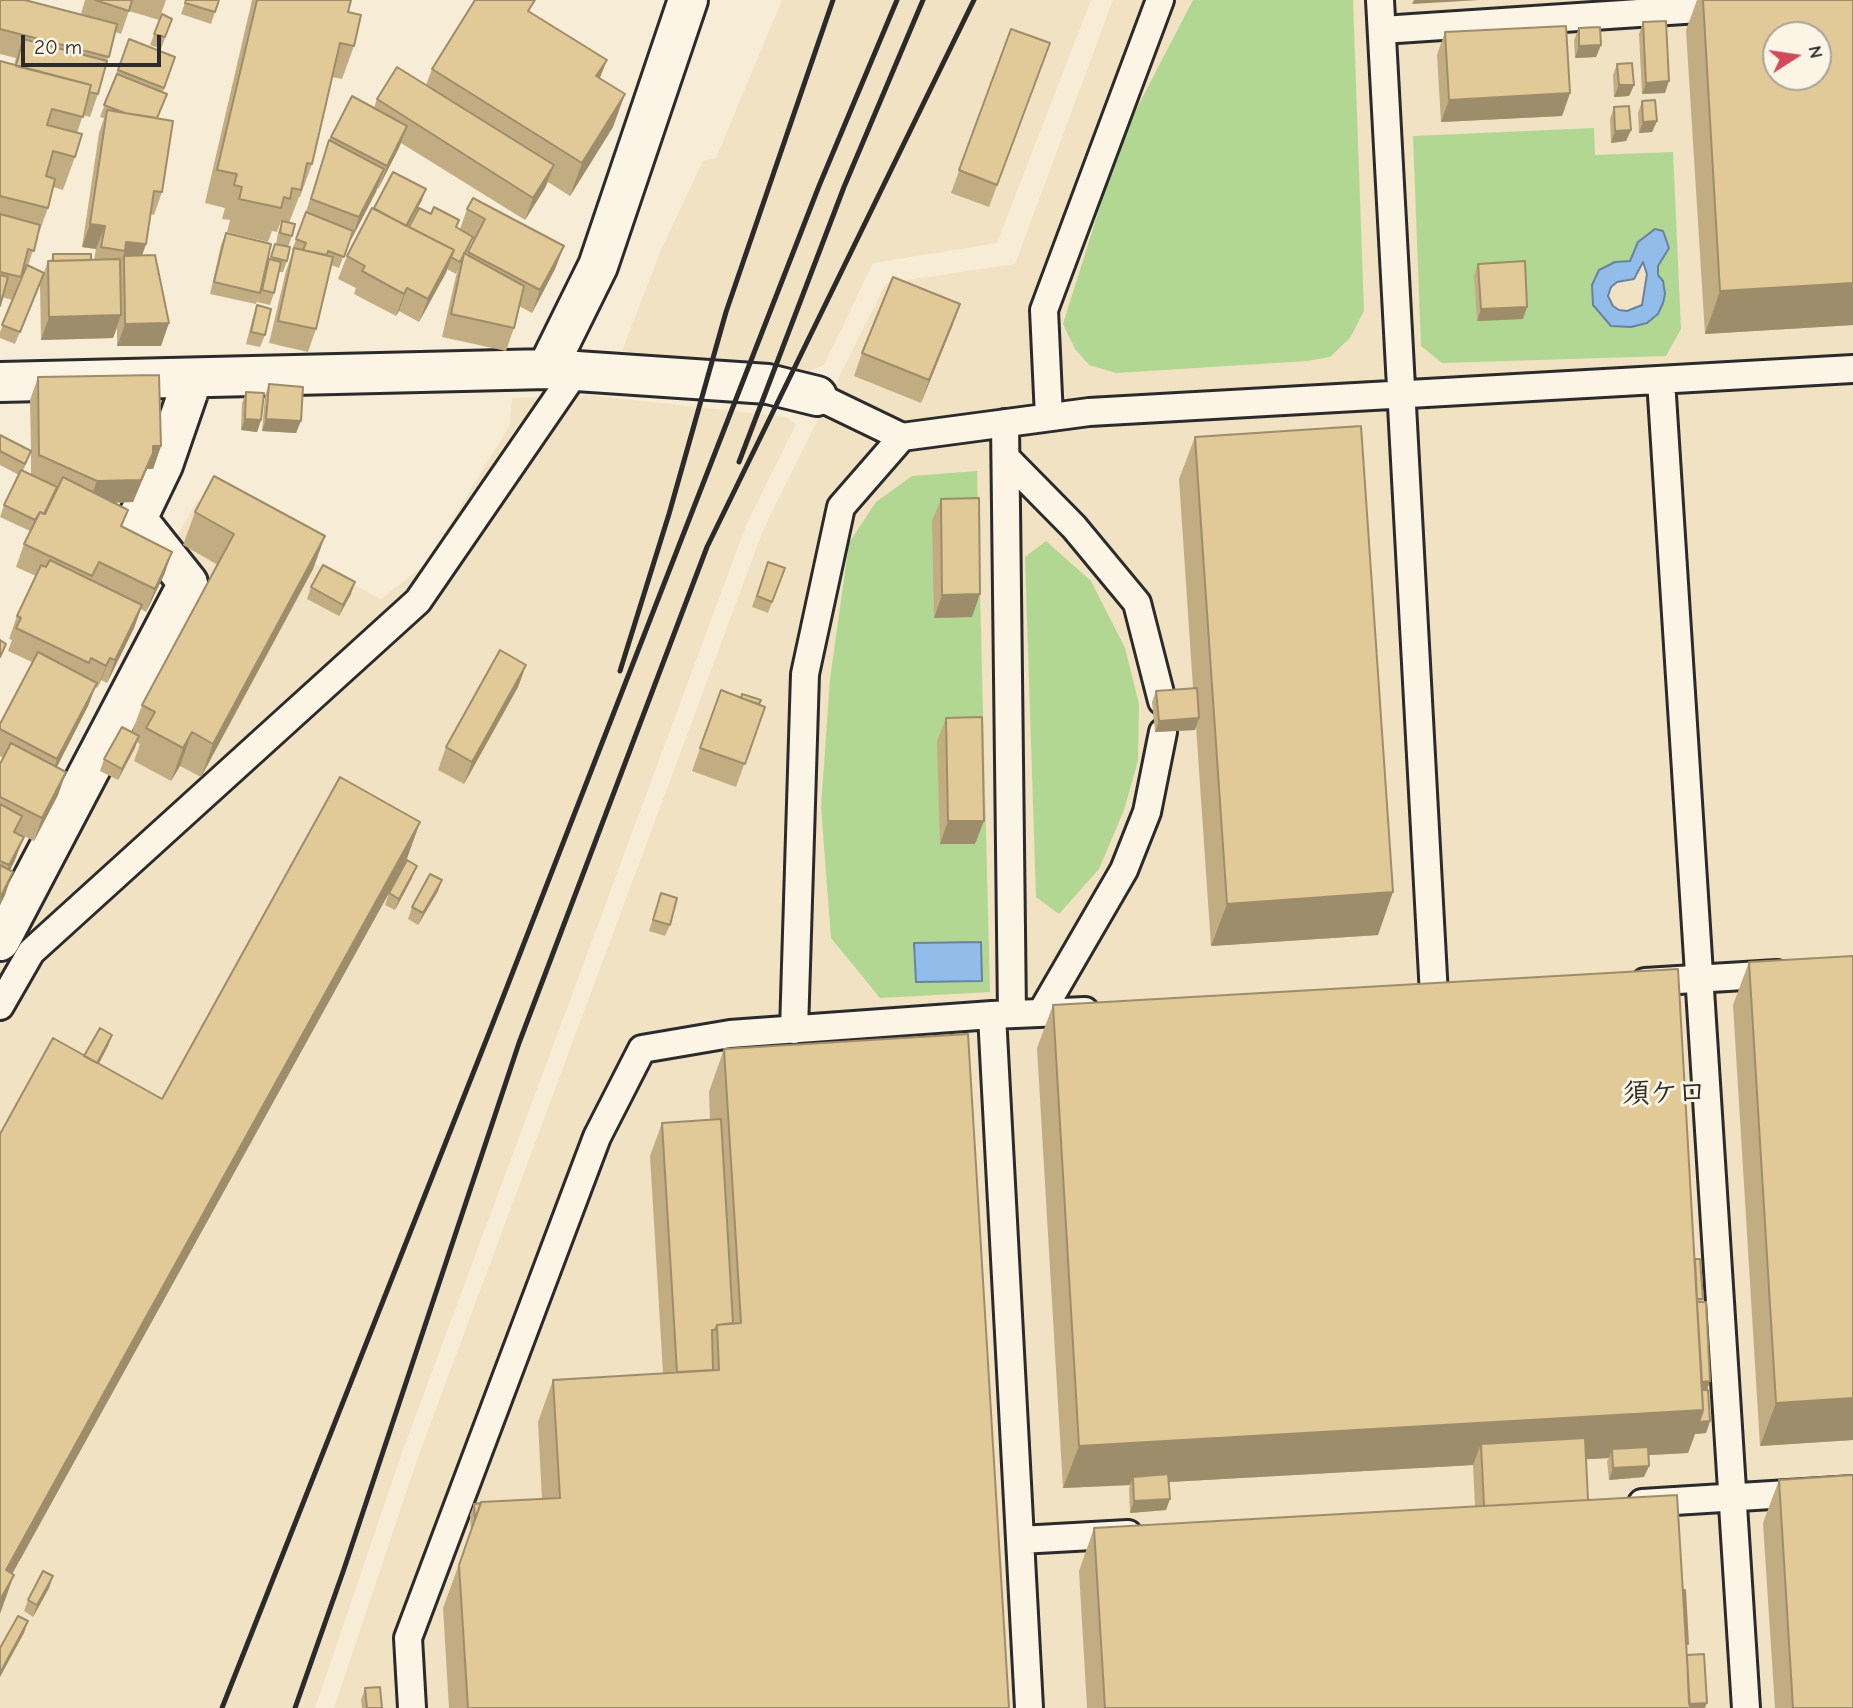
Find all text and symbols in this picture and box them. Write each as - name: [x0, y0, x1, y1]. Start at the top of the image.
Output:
- scale bar: [24, 21, 164, 65]
- north arrow: [1762, 21, 1832, 91]
- text: 20 m: [34, 35, 82, 59]
- text: N: [1804, 44, 1828, 60]
- district label: 須ケ口: [1622, 1077, 1706, 1111]

